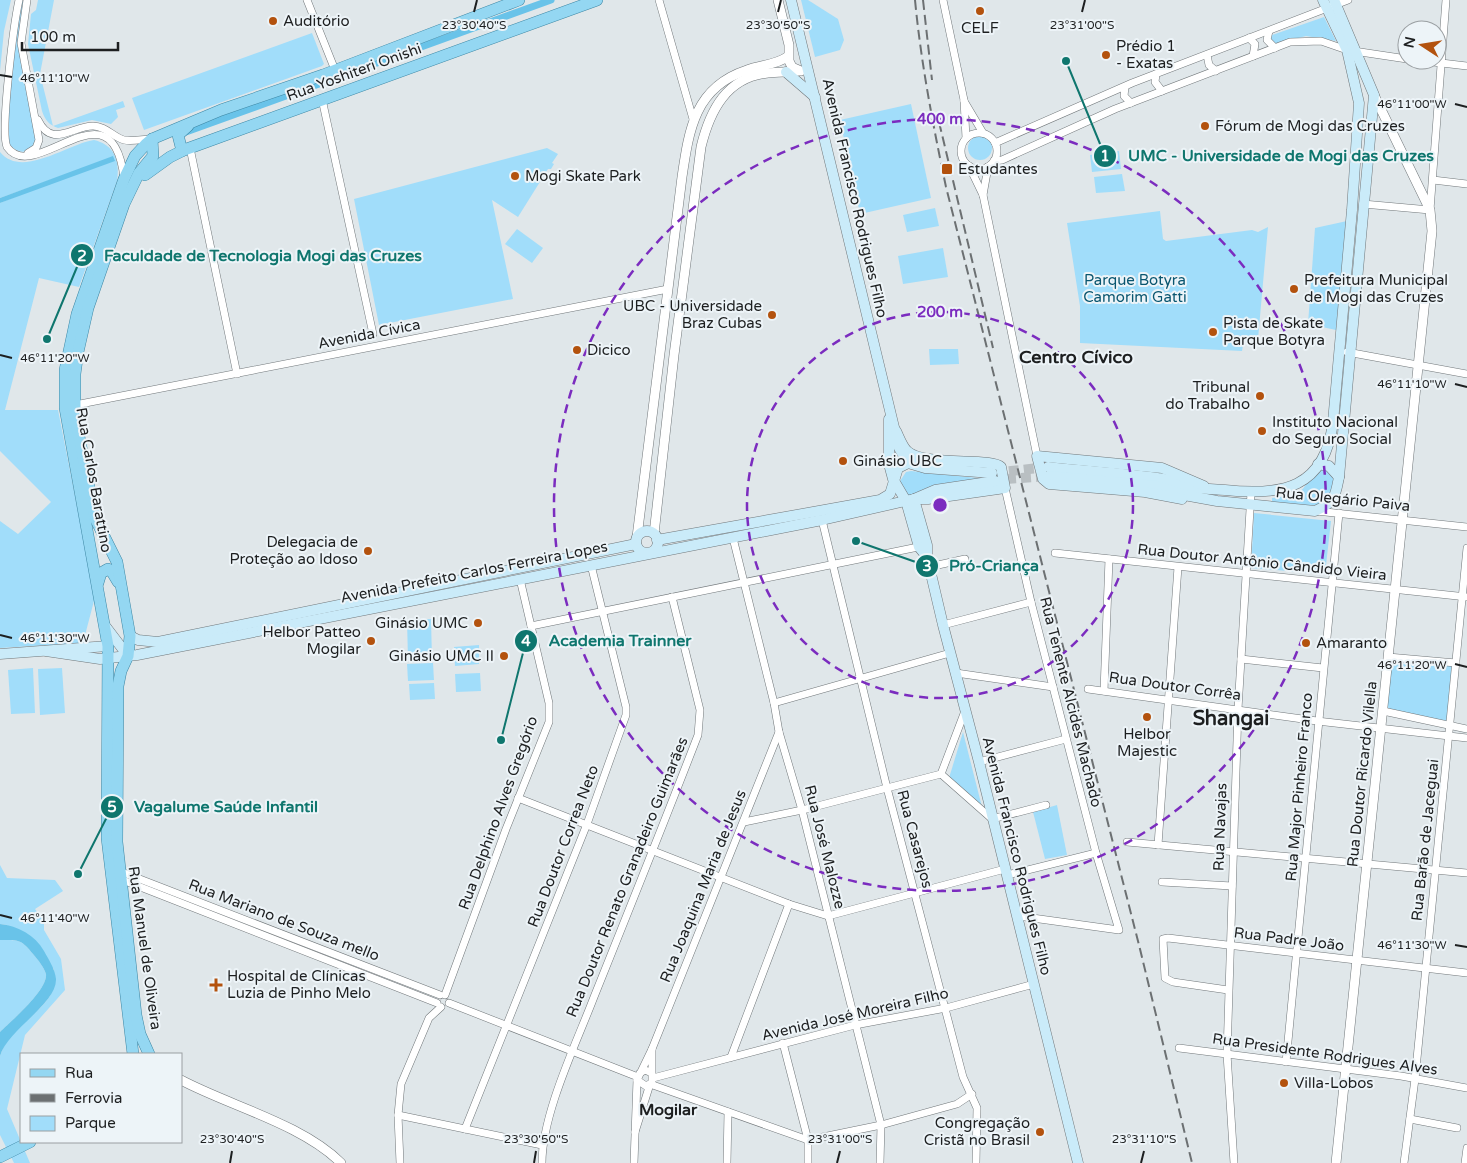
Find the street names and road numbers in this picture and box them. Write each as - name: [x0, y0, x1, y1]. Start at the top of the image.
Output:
- street label: Rua Yoshiteri Onishi: [284, 39, 424, 105]
- street label: Avenida Francisco Rodrigues Filho: [819, 77, 891, 319]
- street label: Avenida Cívica: [316, 315, 422, 353]
- street label: Rua Carlos Barattino: [72, 406, 116, 554]
- street label: Rua Olegário Paiva: [1275, 483, 1411, 515]
- street label: Avenida Prefeito Carlos Ferreira Lopes: [339, 537, 609, 607]
- street label: Rua Doutor Antônio Cândido Vieira: [1136, 540, 1388, 584]
- street label: Rua Tenente Alcides Machado: [1036, 595, 1106, 809]
- street label: Rua Doutor Corrêa: [1108, 668, 1242, 704]
- street label: Rua Doutor Ricardo Vilella: [1343, 680, 1381, 868]
- street label: Rua Major Pinheiro Franco: [1282, 692, 1316, 882]
- street label: Rua Delphino Alves Gregório: [455, 714, 541, 912]
- street label: Rua Doutor Renato Granadeiro Guimarães: [562, 734, 692, 1020]
- street label: Avenida Francisco Rodrigues Filho: [979, 735, 1055, 977]
- street label: Rua Barão de Jaceguai: [1408, 758, 1442, 922]
- street label: Rua Doutor Correa Neto: [524, 762, 602, 930]
- street label: Rua José Malozze: [801, 783, 849, 911]
- street label: Rua Navajas: [1209, 783, 1231, 871]
- street label: Rua Joaquina Maria de Jesus: [656, 787, 750, 985]
- street label: Rua Casarejos: [893, 788, 937, 890]
- street label: Rua Manuel de Oliveira: [125, 865, 165, 1031]
- street label: Rua Mariano de Souza mello: [186, 875, 382, 965]
- street label: Rua Padre João: [1233, 923, 1345, 955]
- street label: Avenida José Moreira Filho: [760, 984, 950, 1044]
- street label: Rua Presidente Rodrigues Alves: [1211, 1029, 1439, 1079]

